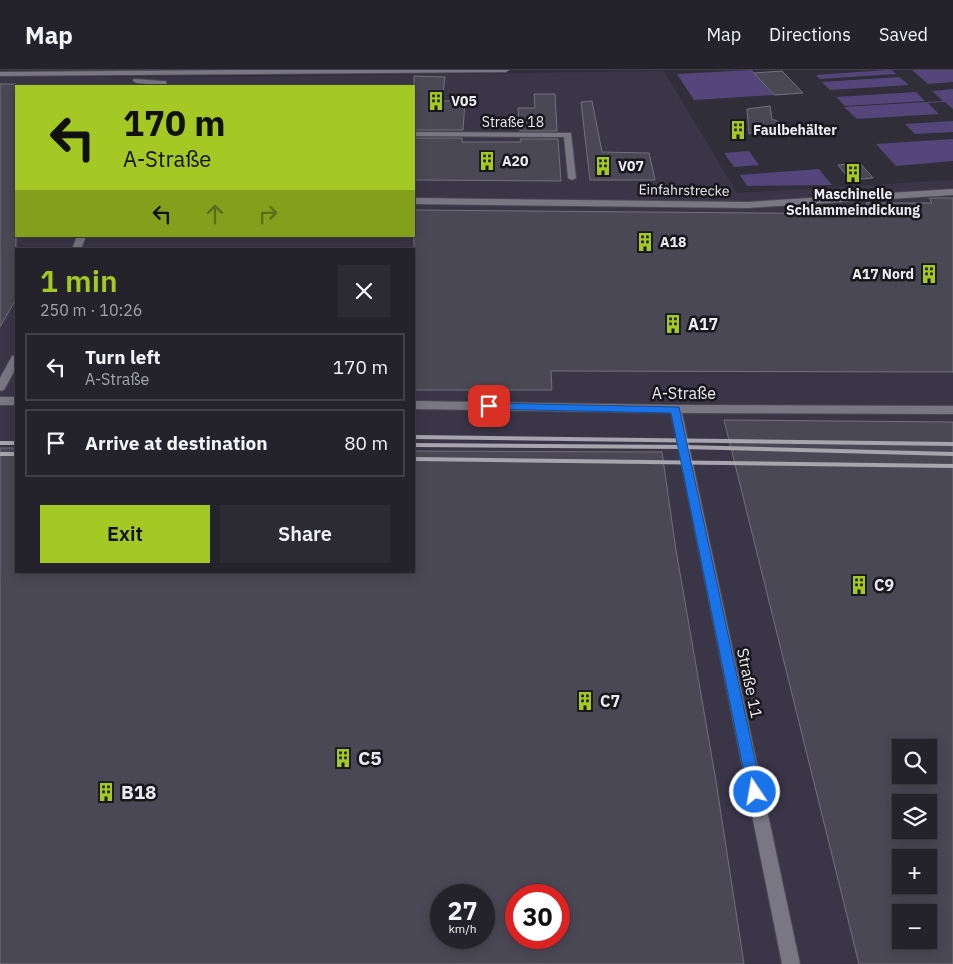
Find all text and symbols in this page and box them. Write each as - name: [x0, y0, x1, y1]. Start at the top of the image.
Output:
- text: Map: [25, 19, 73, 51]
- text: Map: [706, 23, 741, 46]
- text: Directions: [769, 23, 851, 46]
- text: Saved: [879, 23, 928, 46]
- building icon: V05: [425, 90, 447, 112]
- place label: V05: [451, 92, 477, 110]
- text: 170 m: [123, 100, 226, 146]
- icon: left: [40, 105, 105, 170]
- street label: Straße 18: [482, 113, 544, 131]
- building icon: Faulbehälter: [727, 119, 749, 141]
- place label: Faulbehälter: [753, 121, 837, 139]
- text: A-Straße: [123, 144, 211, 173]
- building icon: A20: [476, 150, 498, 172]
- place label: A20: [502, 152, 528, 170]
- building icon: V07: [592, 155, 614, 177]
- place label: V07: [618, 157, 644, 175]
- building icon: Maschinelle Schlammeindickung: [842, 162, 864, 184]
- street label: Einfahrstrecke: [638, 180, 730, 200]
- place label: Maschinelle Schlammeindickung: [786, 185, 920, 219]
- icon: left: [148, 200, 176, 228]
- icon: ahead: [201, 200, 229, 228]
- icon: right: [254, 200, 282, 228]
- building icon: A18: [634, 231, 656, 253]
- place label: A18: [660, 233, 686, 251]
- text: 1 min: [40, 261, 118, 300]
- building icon: A17 Nord: [918, 263, 940, 285]
- button: close: [338, 265, 390, 317]
- place label: A17 Nord: [852, 265, 914, 283]
- text: 250 m · 10:26: [40, 300, 142, 320]
- building icon: A17: [662, 313, 684, 335]
- place label: A17: [688, 314, 718, 334]
- text: Turn left: [85, 345, 161, 369]
- icon: left: [42, 353, 70, 381]
- text: 170 m: [333, 355, 388, 379]
- text: A-Straße: [85, 369, 149, 389]
- street label: A-Straße: [652, 383, 716, 403]
- pin: [468, 385, 510, 427]
- icon: arrive: [475, 392, 503, 420]
- icon: arrive: [42, 429, 70, 457]
- text: Arrive at destination: [85, 431, 268, 455]
- text: 80 m: [344, 431, 388, 455]
- button: Exit: [40, 505, 210, 563]
- button: Share: [220, 505, 390, 563]
- building icon: C9: [848, 574, 870, 596]
- place label: C9: [874, 575, 894, 595]
- street label: Straße 11: [733, 646, 767, 720]
- building icon: C7: [574, 690, 596, 712]
- place label: C7: [600, 691, 620, 711]
- map controls: [892, 739, 937, 949]
- button: search: [892, 739, 937, 784]
- place label: C5: [358, 746, 382, 770]
- building icon: C5: [332, 747, 354, 769]
- position arrow: [728, 765, 780, 817]
- place label: B18: [121, 780, 156, 804]
- building icon: B18: [95, 781, 117, 803]
- button: layers: [892, 794, 937, 839]
- button: +: [892, 849, 937, 894]
- speed limit sign: 30: [505, 884, 570, 949]
- text: 27: [447, 894, 478, 927]
- button: −: [892, 904, 937, 949]
- text: km/h: [448, 921, 477, 936]

